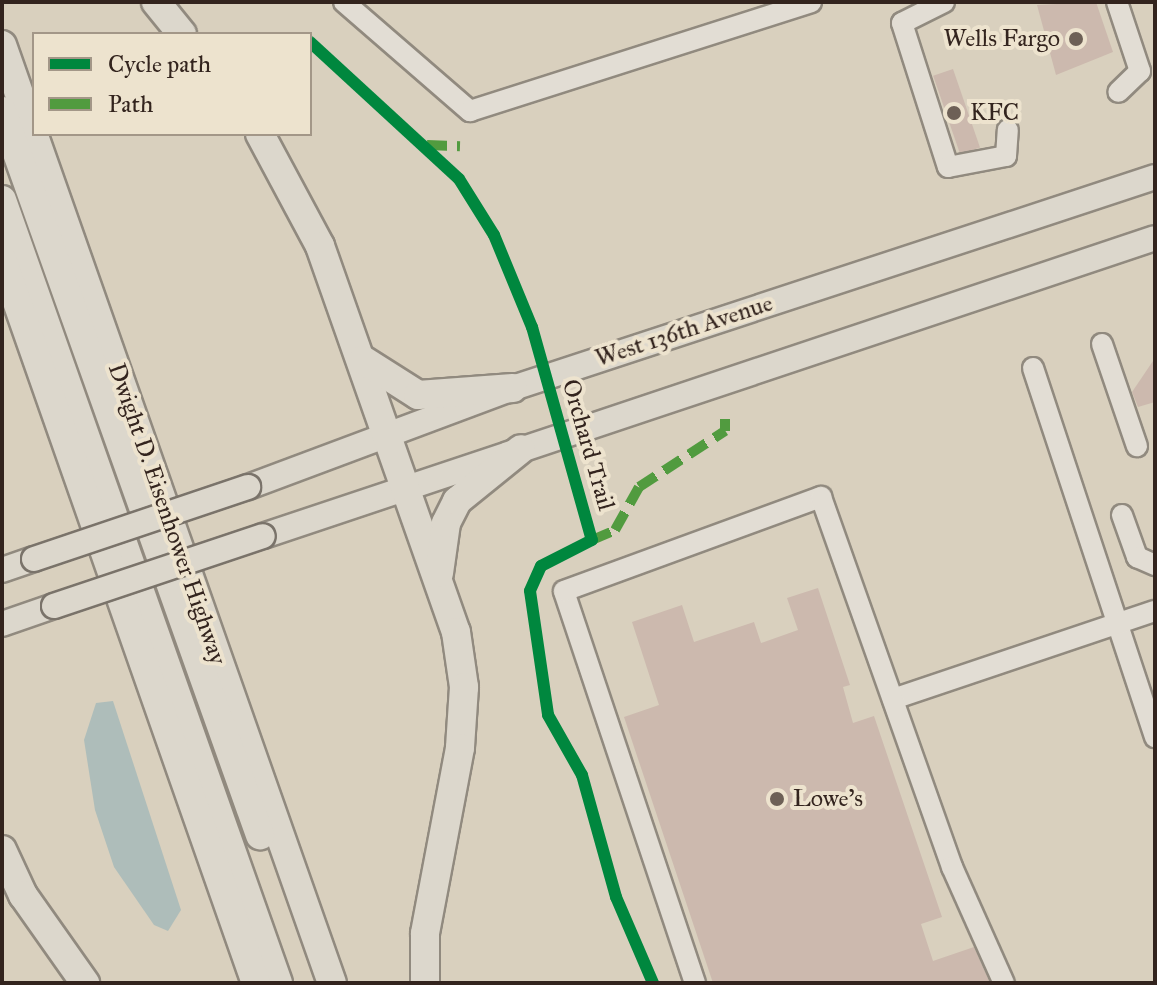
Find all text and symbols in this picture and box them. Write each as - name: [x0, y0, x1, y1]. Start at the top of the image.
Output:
- place label: Wells Fargo: [944, 25, 1060, 53]
- marker: Wells Fargo: [1067, 30, 1085, 48]
- legend: [32, 32, 312, 136]
- text: Cycle path: [108, 49, 211, 79]
- text: Path: [108, 89, 153, 119]
- place label: KFC: [970, 99, 1019, 127]
- marker: KFC: [945, 104, 963, 122]
- street label: West 136th Avenue: [592, 289, 776, 373]
- street label: Dwight D. Eisenhower Highway: [102, 360, 232, 668]
- street label: Orchard Trail: [556, 376, 620, 514]
- place label: Lowe's: [793, 785, 863, 813]
- marker: Lowe's: [768, 790, 786, 808]

